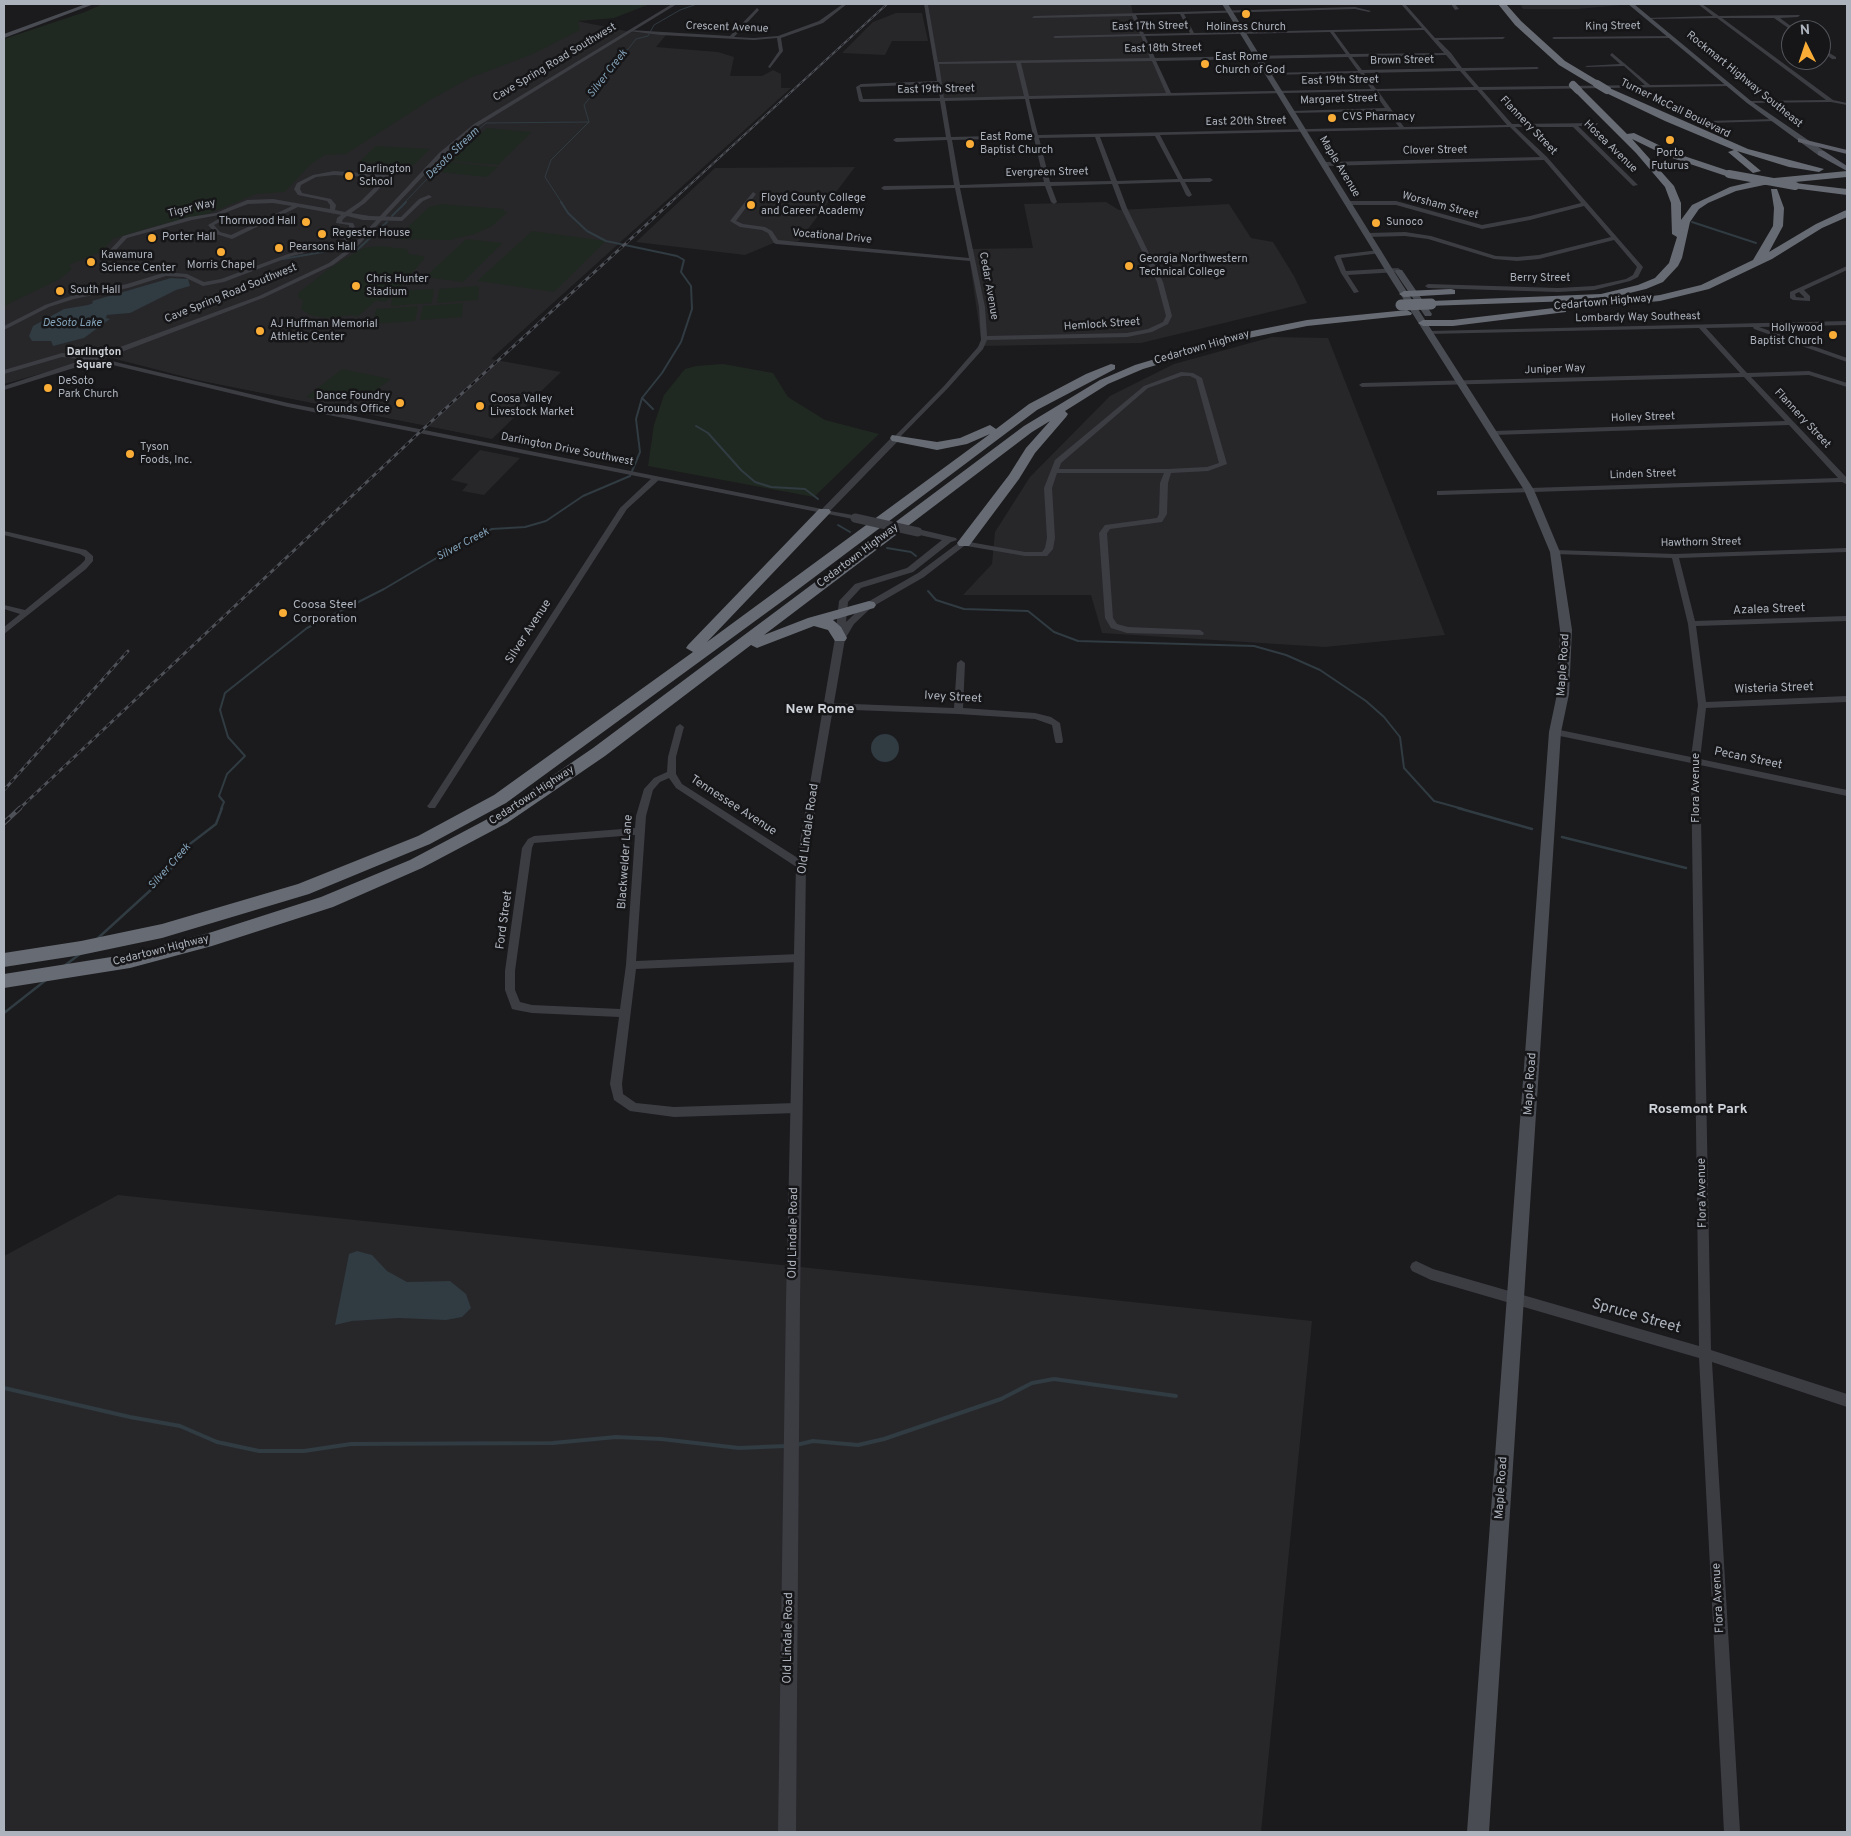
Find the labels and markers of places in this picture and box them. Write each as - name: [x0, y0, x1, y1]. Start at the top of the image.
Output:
- marker: Holiness Church: [1240, 8, 1252, 20]
- place label: Holiness Church: [1206, 21, 1286, 35]
- place label: East Rome Church of God: [1215, 51, 1285, 77]
- marker: East Rome Church of God: [1199, 58, 1211, 70]
- place label: CVS Pharmacy: [1342, 111, 1415, 125]
- marker: CVS Pharmacy: [1326, 112, 1338, 124]
- place label: East Rome Baptist Church: [980, 131, 1053, 157]
- marker: Porto Futurus: [1664, 134, 1676, 146]
- marker: East Rome Baptist Church: [964, 138, 976, 150]
- place label: Porto Futurus: [1651, 147, 1689, 173]
- place label: Darlington School: [359, 163, 411, 189]
- marker: Darlington School: [343, 170, 355, 182]
- place label: Floyd County College and Career Academy: [761, 192, 866, 218]
- marker: Floyd County College and Career Academy: [745, 199, 757, 211]
- place label: Thornwood Hall: [219, 215, 296, 229]
- marker: Thornwood Hall: [300, 216, 312, 228]
- place label: Sunoco: [1386, 216, 1423, 230]
- marker: Sunoco: [1370, 217, 1382, 229]
- place label: Regester House: [332, 227, 410, 241]
- marker: Regester House: [316, 228, 328, 240]
- place label: Porter Hall: [162, 231, 215, 245]
- marker: Porter Hall: [146, 232, 158, 244]
- place label: Pearsons Hall: [289, 241, 356, 255]
- marker: Pearsons Hall: [273, 242, 285, 254]
- marker: Morris Chapel: [215, 246, 227, 258]
- place label: Kawamura Science Center: [101, 249, 176, 275]
- place label: Georgia Northwestern Technical College: [1139, 253, 1248, 279]
- marker: Kawamura Science Center: [85, 256, 97, 268]
- place label: Morris Chapel: [187, 259, 255, 273]
- marker: Georgia Northwestern Technical College: [1123, 260, 1135, 272]
- place label: Chris Hunter Stadium: [366, 273, 429, 299]
- marker: Chris Hunter Stadium: [350, 280, 362, 292]
- place label: South Hall: [70, 284, 120, 298]
- marker: South Hall: [54, 285, 66, 297]
- place label: AJ Huffman Memorial Athletic Center: [270, 318, 378, 344]
- place label: Hollywood Baptist Church: [1750, 322, 1823, 348]
- marker: AJ Huffman Memorial Athletic Center: [254, 325, 266, 337]
- marker: Hollywood Baptist Church: [1827, 329, 1839, 341]
- place label: DeSoto Park Church: [58, 375, 119, 401]
- marker: DeSoto Park Church: [42, 382, 54, 394]
- place label: Dance Foundry Grounds Office: [316, 390, 390, 416]
- place label: Coosa Valley Livestock Market: [490, 393, 574, 419]
- marker: Dance Foundry Grounds Office: [394, 397, 406, 409]
- marker: Coosa Valley Livestock Market: [474, 400, 486, 412]
- place label: Tyson Foods, Inc.: [140, 441, 192, 467]
- marker: Tyson Foods, Inc.: [124, 448, 136, 460]
- place label: Coosa Steel Corporation: [293, 599, 357, 627]
- marker: Coosa Steel Corporation: [277, 607, 289, 619]

